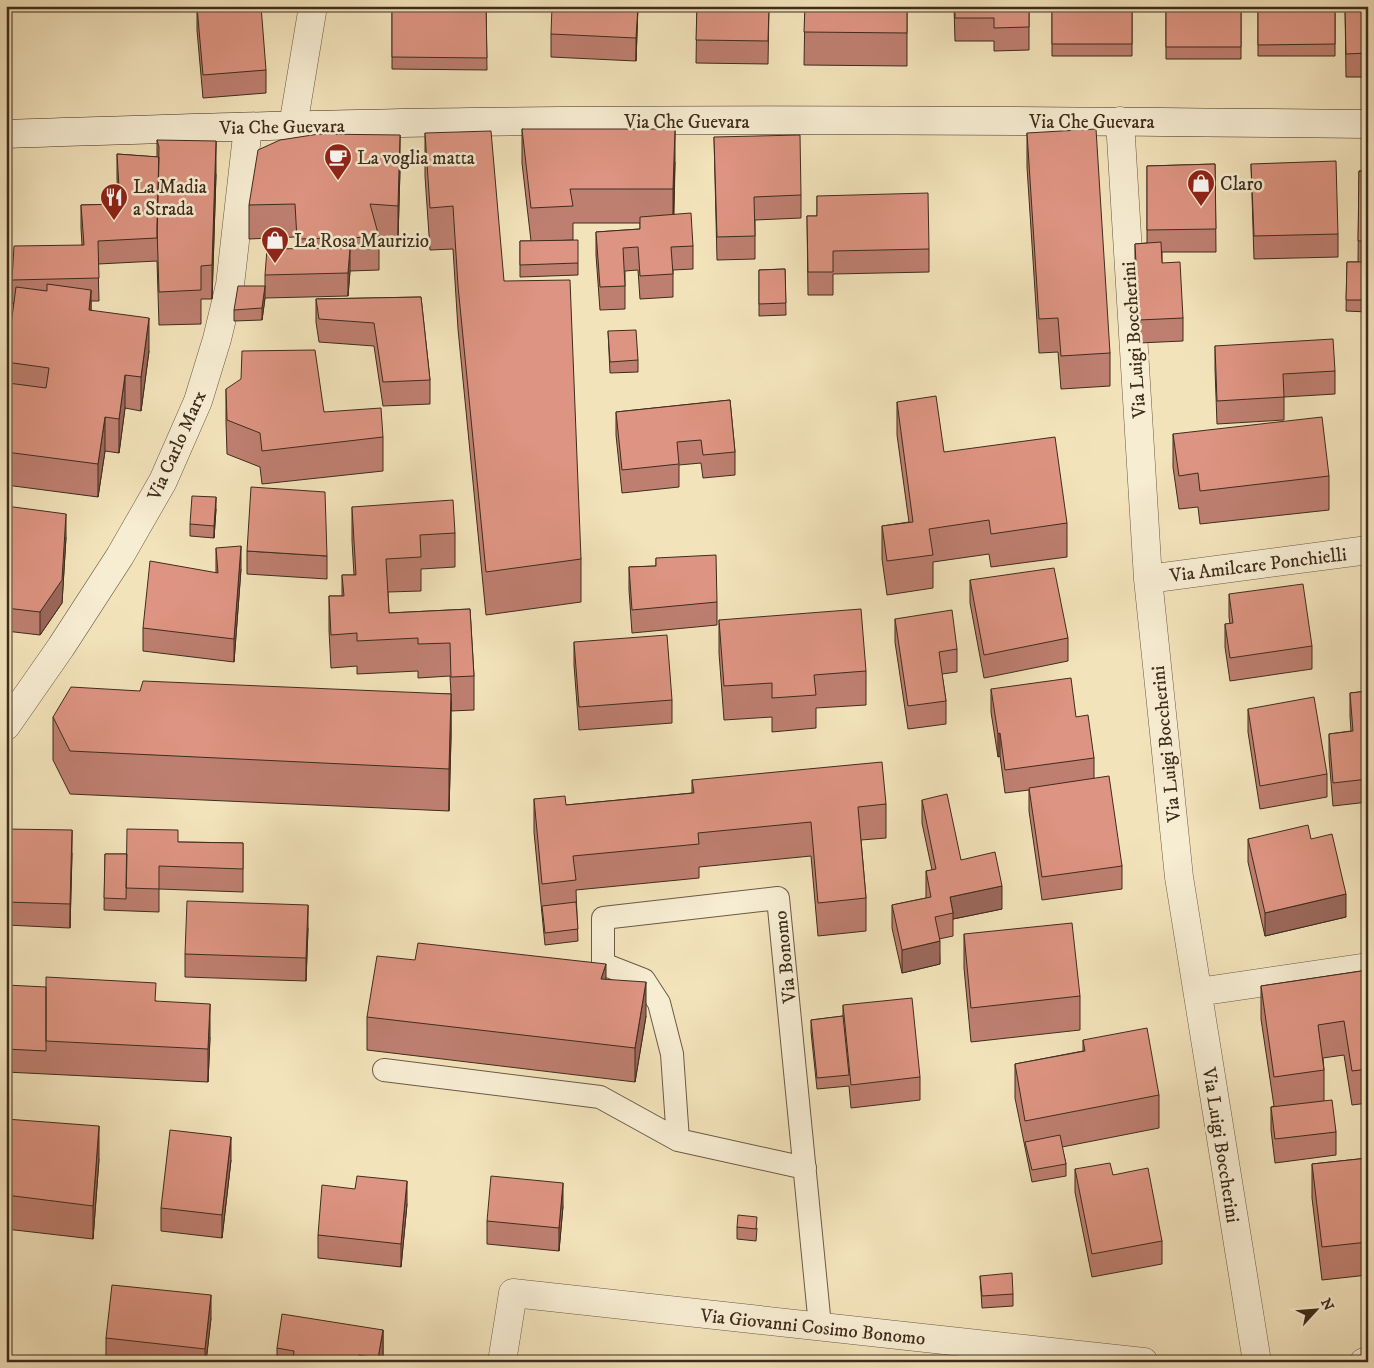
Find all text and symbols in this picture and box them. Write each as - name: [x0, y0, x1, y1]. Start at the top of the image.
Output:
- street label: Via Che Guevara: [623, 111, 750, 134]
- street label: Via Che Guevara: [1028, 111, 1155, 134]
- street label: Via Che Guevara: [218, 115, 345, 140]
- cafe icon: La voglia matta: [323, 142, 353, 181]
- place label: La voglia matta: [357, 147, 475, 170]
- shop icon: Claro: [1186, 168, 1216, 207]
- place label: Claro: [1220, 173, 1263, 196]
- place label: La Madia a Strada: [133, 176, 207, 221]
- restaurant icon: La Madia a Strada: [99, 182, 129, 221]
- shop icon: La Rosa Maurizio: [260, 225, 290, 264]
- place label: La Rosa Maurizio: [294, 230, 429, 253]
- street label: Via Luigi Boccherini: [1118, 261, 1152, 420]
- street label: Via Carlo Marx: [143, 387, 212, 505]
- street label: Via Amilcare Ponchielli: [1167, 543, 1348, 588]
- street label: Via Luigi Boccherini: [1147, 664, 1186, 824]
- street label: Via Bonomo: [769, 910, 802, 1005]
- street label: Via Luigi Boccherini: [1197, 1065, 1244, 1225]
- north arrow: [1292, 1286, 1342, 1336]
- text: N: [1316, 1296, 1338, 1314]
- street label: Via Giovanni Cosimo Bonomo: [698, 1304, 926, 1351]

